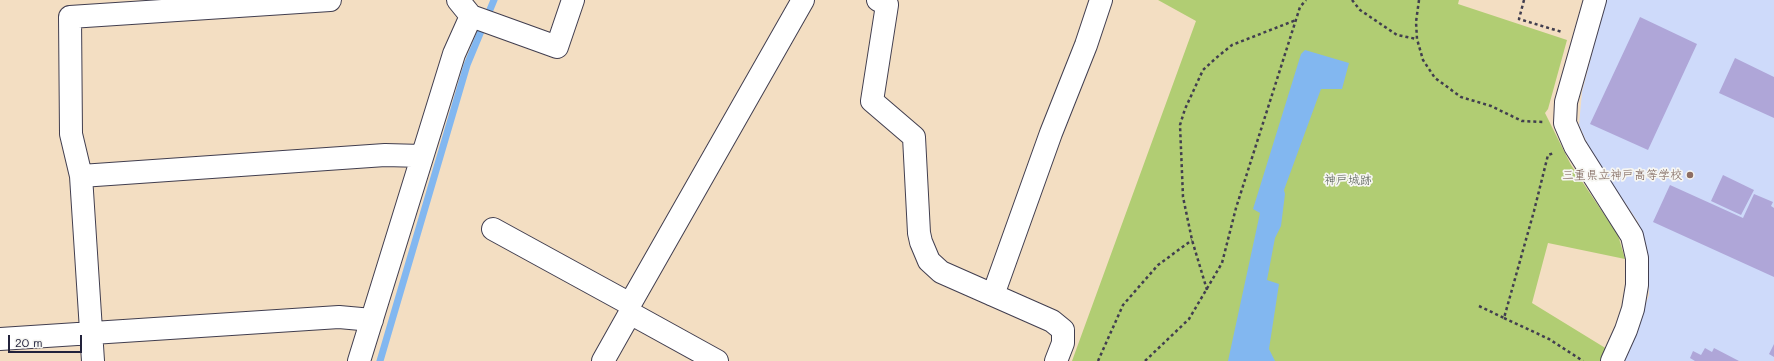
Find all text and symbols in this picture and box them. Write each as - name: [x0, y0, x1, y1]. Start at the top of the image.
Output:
- place label: 三重県立神戸高等学校: [1562, 168, 1682, 182]
- marker: 三重県立神戸高等学校: [1685, 170, 1695, 180]
- park label: 神戸城跡: [1324, 173, 1372, 187]
- scale bar: [10, 327, 84, 353]
- text: 20 m: [15, 334, 43, 350]

